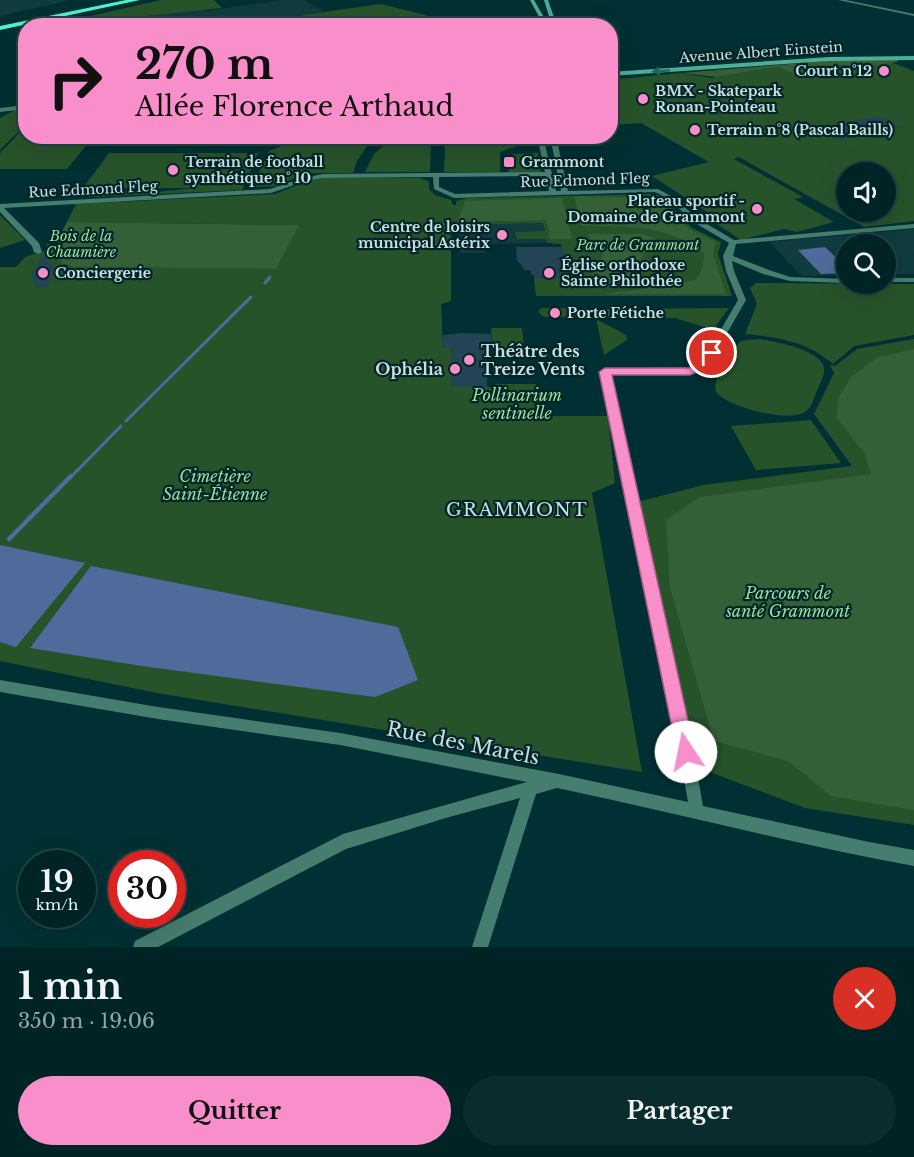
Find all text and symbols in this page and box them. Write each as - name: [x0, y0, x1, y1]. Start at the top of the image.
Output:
- street label: Avenue Albert Einstein: [678, 37, 844, 67]
- text: 270 m: [135, 38, 273, 90]
- icon: right: [36, 42, 114, 120]
- place label: Court n°12: [795, 62, 872, 80]
- marker: Court n°12: [877, 64, 891, 78]
- one-way arrow: [652, 66, 671, 75]
- place label: BMX - Skatepark Ronan-Pointeau: [655, 82, 783, 116]
- text: Allée Florence Arthaud: [135, 90, 454, 123]
- marker: BMX - Skatepark Ronan-Pointeau: [636, 92, 650, 106]
- place label: Terrain n°8 (Pascal Baills): [707, 121, 893, 139]
- marker: Terrain n°8 (Pascal Baills): [688, 123, 702, 137]
- place label: Terrain de football synthétique n° 10: [185, 153, 323, 187]
- place label: Grammont: [521, 153, 605, 171]
- marker: Grammont: [502, 155, 516, 169]
- map controls: [836, 162, 896, 294]
- button: sound: [836, 162, 896, 222]
- marker: Terrain de football synthétique n° 10: [166, 163, 180, 177]
- street label: Rue Edmond Fleg: [520, 169, 651, 191]
- street label: Rue Edmond Fleg: [28, 177, 159, 201]
- place label: Plateau sportif - Domaine de Grammont: [568, 192, 746, 226]
- marker: Plateau sportif - Domaine de Grammont: [750, 202, 764, 216]
- place label: Centre de loisirs municipal Astérix: [358, 218, 491, 252]
- park label: Bois de la Chaumière: [46, 227, 117, 261]
- marker: Centre de loisirs municipal Astérix: [495, 228, 509, 242]
- button: search: [836, 234, 896, 294]
- park label: Parc de Grammont: [576, 236, 700, 254]
- place label: Église orthodoxe Sainte Philothée: [561, 256, 685, 290]
- place label: Conciergerie: [55, 264, 151, 282]
- marker: Conciergerie: [36, 266, 50, 280]
- marker: Église orthodoxe Sainte Philothée: [542, 266, 556, 280]
- place label: Porte Fétiche: [567, 304, 664, 322]
- marker: Porte Fétiche: [548, 306, 562, 320]
- pin: [686, 327, 737, 378]
- icon: arrive: [695, 336, 728, 369]
- place label: Théâtre des Treize Vents: [481, 341, 585, 379]
- marker: Théâtre des Treize Vents: [462, 353, 476, 367]
- place label: Ophélia: [375, 359, 443, 379]
- marker: Ophélia: [448, 362, 462, 376]
- park label: Pollinarium sentinelle: [471, 385, 562, 423]
- park label: Cimetière Saint-Étienne: [163, 466, 268, 504]
- district label: GRAMMONT: [446, 499, 588, 521]
- park label: Parcours de santé Grammont: [725, 583, 850, 621]
- street label: Rue des Marels: [384, 716, 542, 770]
- position arrow: [654, 720, 718, 784]
- speed limit sign: 30: [108, 850, 186, 928]
- text: 19: [40, 863, 74, 900]
- text: km/h: [36, 895, 78, 914]
- text: 1 min: [18, 964, 122, 1009]
- button: close: [833, 967, 896, 1030]
- text: 350 m · 19:06: [18, 1009, 155, 1033]
- button: Quitter: [18, 1076, 451, 1145]
- button: Partager: [463, 1076, 896, 1145]

